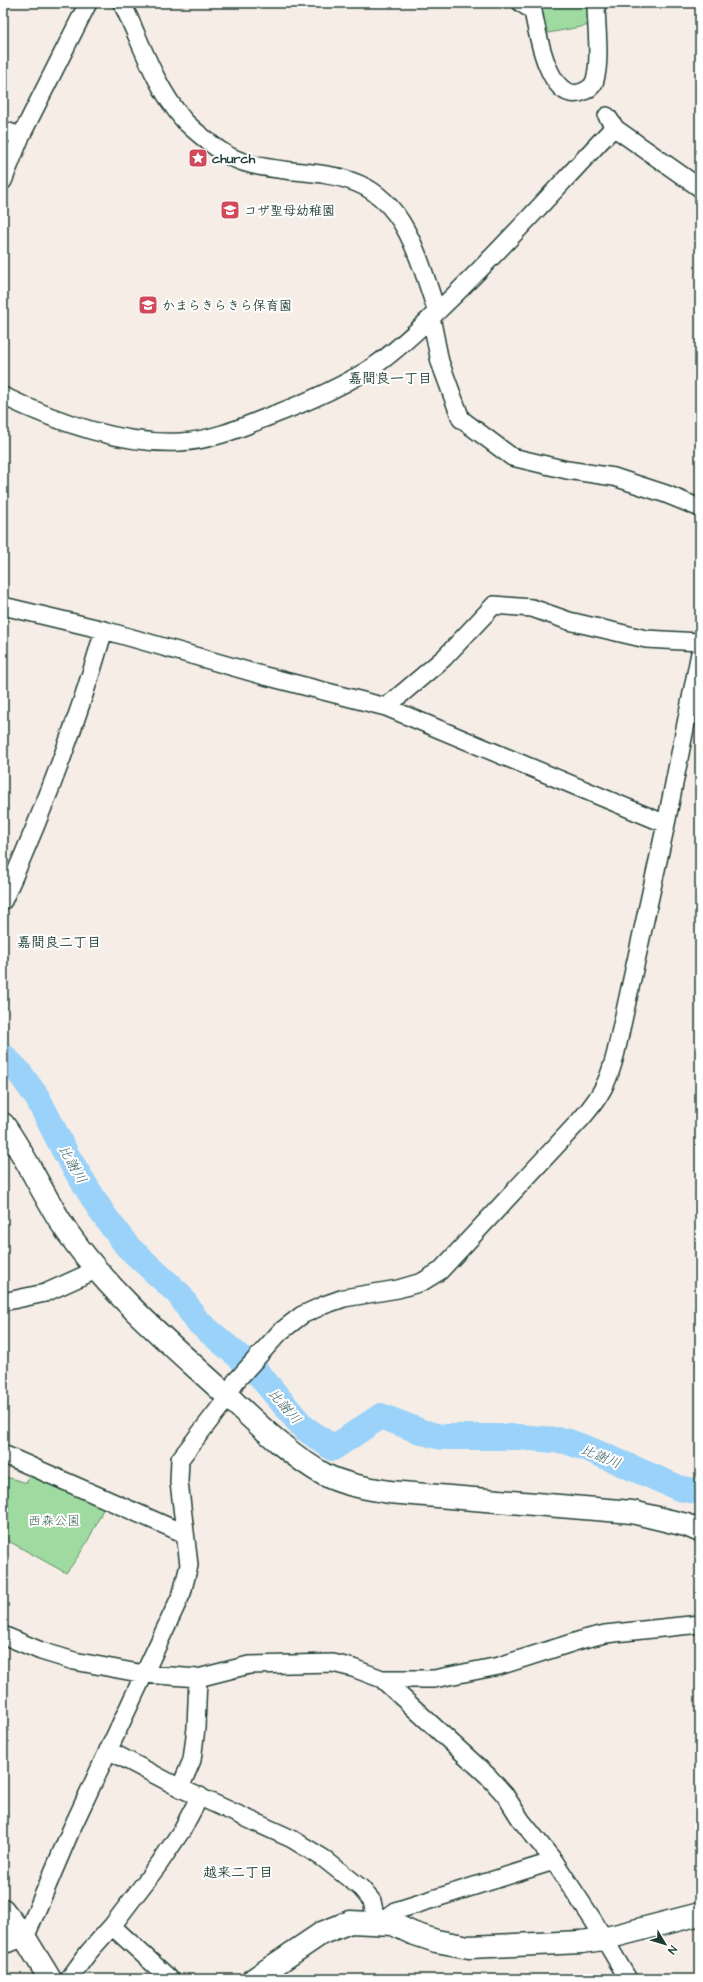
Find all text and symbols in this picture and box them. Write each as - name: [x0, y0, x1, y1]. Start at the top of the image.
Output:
- place icon: church: [187, 147, 209, 169]
- place label: church: [212, 150, 256, 168]
- school or university icon: コザ聖母幼稚園: [219, 199, 241, 221]
- place label: コザ聖母幼稚園: [244, 202, 335, 220]
- school or university icon: かまらきらきら保育園: [137, 294, 159, 316]
- place label: かまらきらきら保育園: [162, 297, 292, 315]
- district label: 嘉間良一丁目: [348, 369, 432, 389]
- district label: 嘉間良二丁目: [17, 933, 101, 953]
- water label: 比謝川: [53, 1141, 91, 1188]
- water label: 比謝川: [263, 1384, 306, 1429]
- water label: 比謝川: [577, 1440, 624, 1474]
- park label: 西森公園: [28, 1512, 80, 1530]
- district label: 越来二丁目: [203, 1863, 273, 1883]
- north arrow: [645, 1924, 685, 1964]
- text: N: [664, 1943, 681, 1957]

